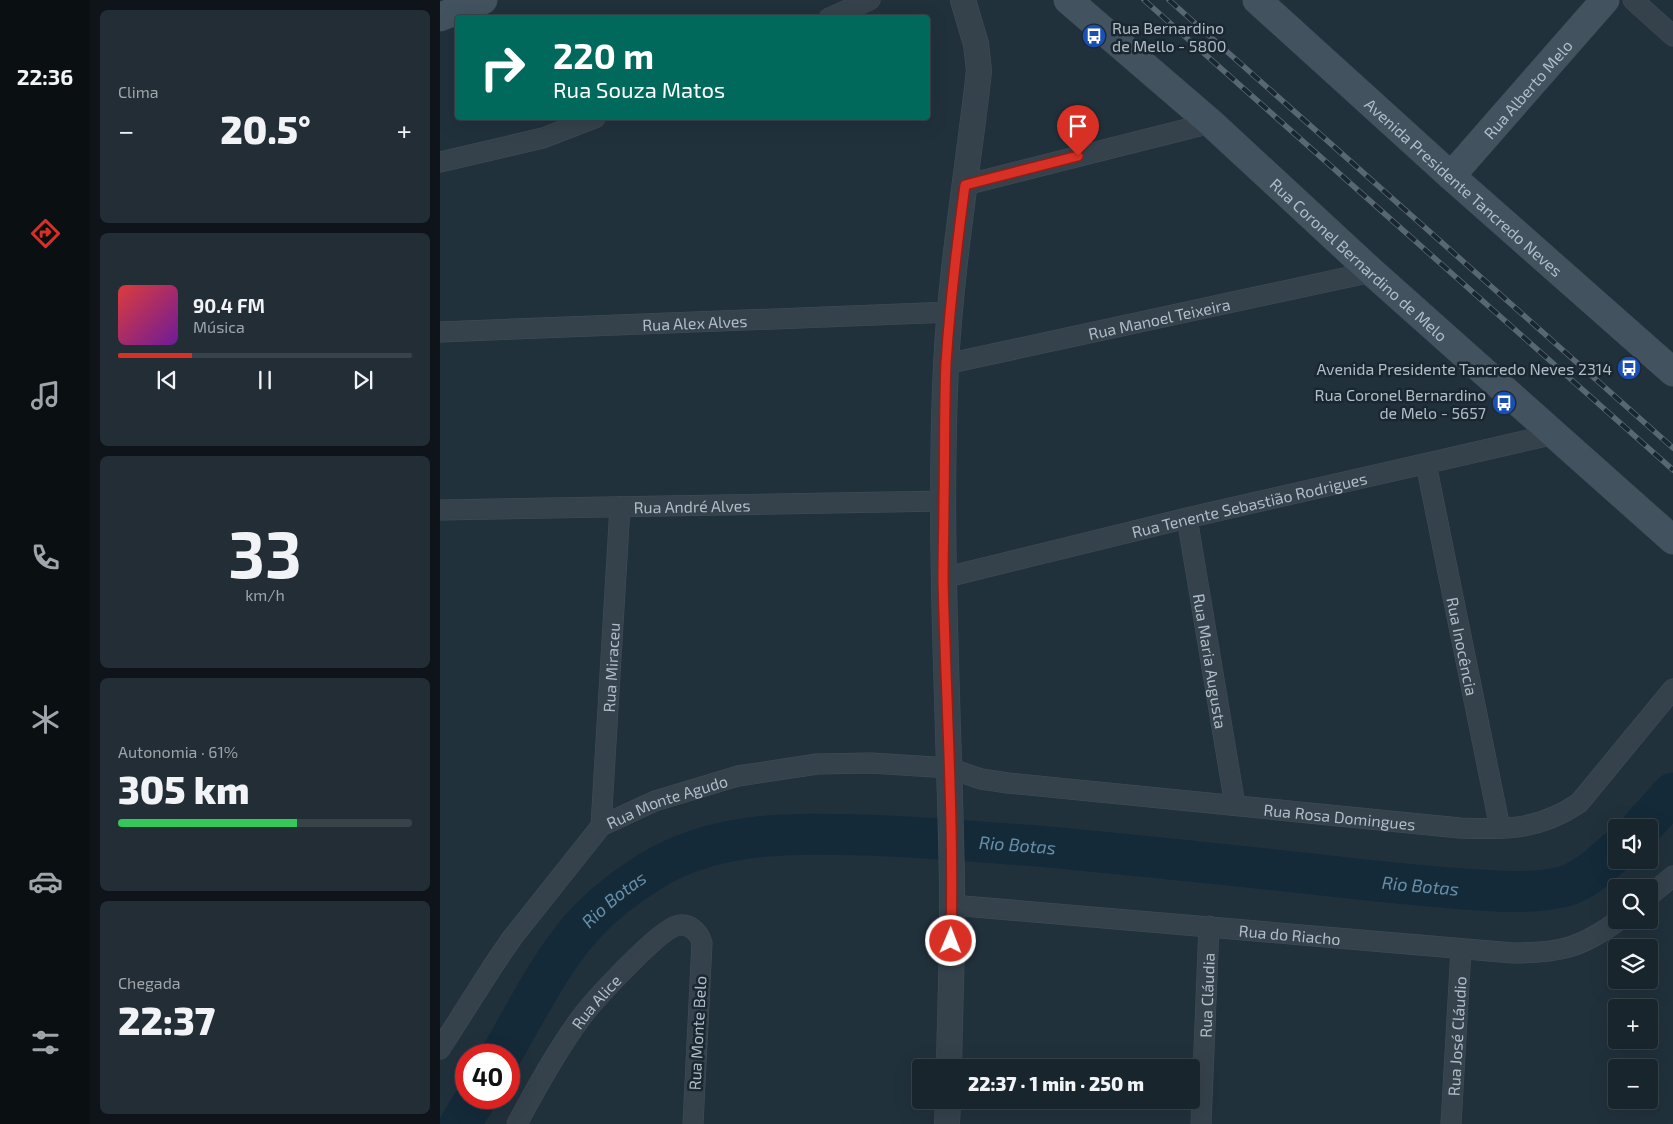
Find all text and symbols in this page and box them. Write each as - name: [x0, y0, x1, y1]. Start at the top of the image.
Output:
- place label: Rua Bernardino de Mello - 5800: [1112, 18, 1226, 55]
- bus stop icon: Rua Bernardino de Mello - 5800: [1081, 23, 1107, 49]
- text: 220 m: [553, 34, 654, 76]
- icon: right: [470, 35, 535, 100]
- street label: Rua Alberto Melo: [1479, 35, 1576, 142]
- text: 22:36: [17, 63, 73, 89]
- text: Rua Souza Matos: [553, 76, 725, 102]
- text: Clima: [118, 82, 159, 101]
- street label: Avenida Presidente Tancredo Neves: [1362, 94, 1567, 280]
- pin: [1057, 105, 1099, 156]
- text: 20.5°: [220, 106, 311, 152]
- icon: arrive: [1064, 112, 1092, 140]
- text: −: [118, 113, 134, 147]
- text: +: [397, 113, 412, 147]
- street label: Rua Coronel Bernardino de Melo: [1267, 174, 1452, 345]
- icon: directions: [28, 216, 63, 251]
- street label: Rua Manoel Teixeira: [1086, 293, 1232, 343]
- text: 90.4 FM: [193, 294, 265, 317]
- street label: Rua Alex Alves: [642, 310, 748, 334]
- text: Música: [193, 317, 245, 336]
- bus stop icon: Avenida Presidente Tancredo Neves 2314: [1616, 355, 1642, 381]
- place label: Avenida Presidente Tancredo Neves 2314: [1316, 359, 1612, 378]
- icon: previous: [153, 366, 181, 394]
- icon: pause: [251, 366, 279, 394]
- icon: next: [349, 366, 377, 394]
- icon: music: [28, 378, 63, 413]
- place label: Rua Coronel Bernardino de Melo - 5657: [1315, 385, 1486, 422]
- bus stop icon: Rua Coronel Bernardino de Melo - 5657: [1491, 390, 1517, 416]
- street label: Rua Tenente Sebastião Rodrigues: [1130, 468, 1369, 541]
- street label: Rua André Alves: [633, 495, 751, 516]
- text: 33: [228, 513, 302, 591]
- icon: phone: [28, 540, 63, 575]
- text: km/h: [245, 585, 285, 604]
- street label: Rua Maria Augusta: [1190, 592, 1232, 730]
- street label: Rua Inocência: [1444, 595, 1482, 697]
- street label: Rua Miraceu: [598, 622, 623, 713]
- icon: climate: [28, 702, 63, 737]
- text: Autonomia · 61%: [118, 742, 238, 761]
- text: 305 km: [118, 766, 250, 812]
- street label: Rua Monte Agudo: [603, 770, 730, 832]
- street label: Rua Rosa Domingues: [1263, 799, 1416, 833]
- map controls: [1608, 819, 1658, 1109]
- button: sound: [1608, 819, 1658, 869]
- water label: Rio Botas: [978, 831, 1057, 859]
- icon: car: [28, 864, 63, 899]
- water label: Rio Botas: [577, 866, 650, 932]
- water label: Rio Botas: [1381, 871, 1460, 900]
- button: search: [1608, 879, 1658, 929]
- position arrow: [924, 914, 976, 966]
- street label: Rua do Riacho: [1238, 920, 1341, 948]
- button: layers: [1608, 939, 1658, 989]
- street label: Rua Cláudia: [1195, 952, 1217, 1038]
- street label: Rua Alice: [567, 970, 624, 1032]
- text: Chegada: [118, 973, 181, 992]
- street label: Rua Monte Belo: [685, 975, 709, 1091]
- street label: Rua José Cláudio: [1443, 976, 1469, 1097]
- text: 22:37: [118, 997, 215, 1043]
- button: +: [1608, 999, 1658, 1049]
- icon: filters: [28, 1025, 63, 1060]
- speed limit sign: 40: [455, 1044, 520, 1109]
- button: −: [1608, 1059, 1658, 1109]
- text: 22:37 · 1 min · 250 m: [968, 1072, 1144, 1095]

